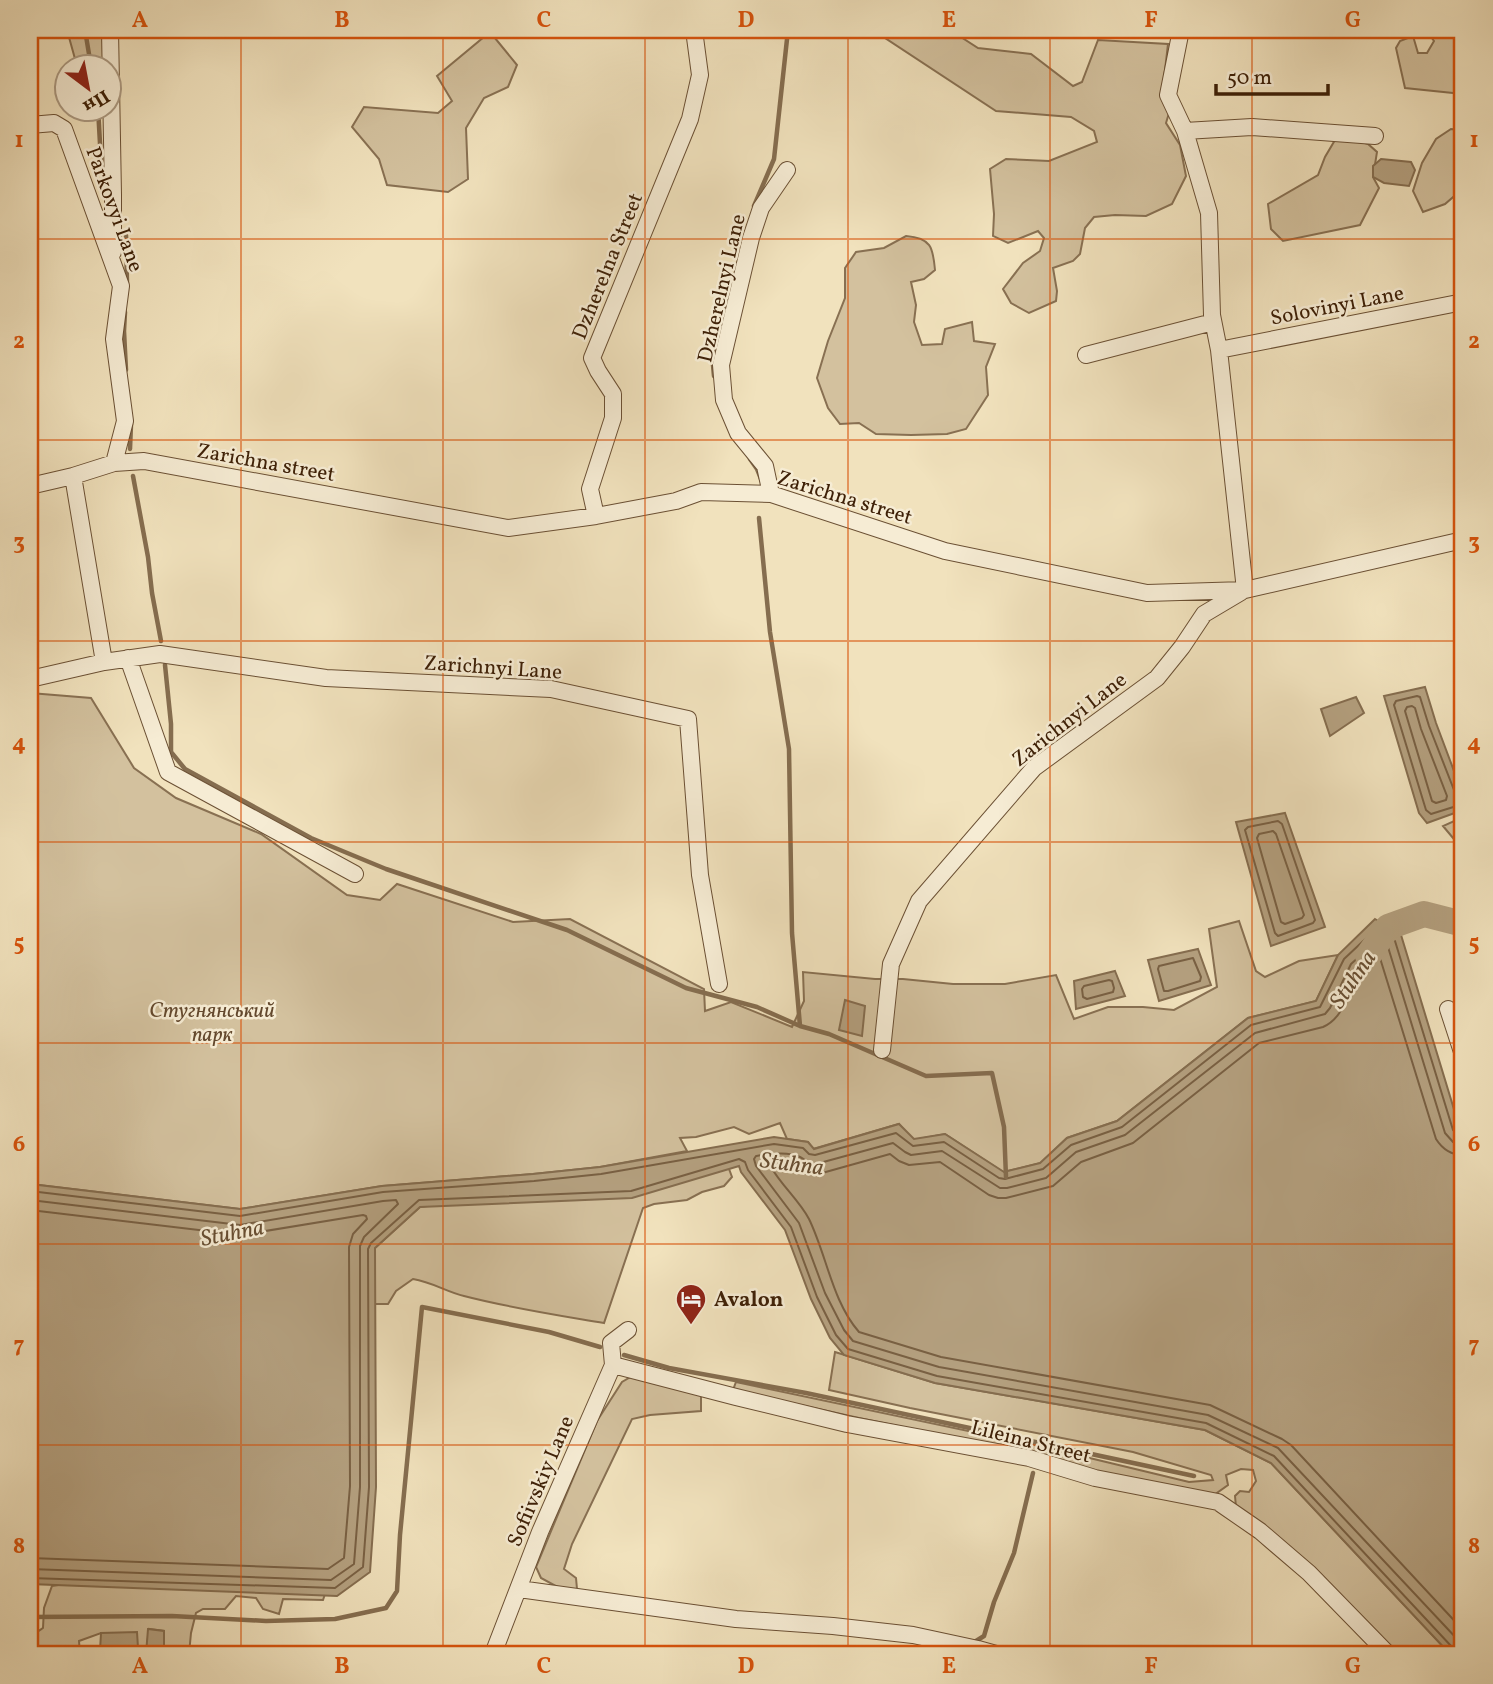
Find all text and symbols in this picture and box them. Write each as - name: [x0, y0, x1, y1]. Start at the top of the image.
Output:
- text: A: [132, 5, 148, 37]
- text: B: [334, 5, 350, 37]
- text: C: [537, 5, 551, 37]
- text: D: [738, 5, 755, 37]
- text: E: [942, 5, 956, 37]
- text: F: [1144, 5, 1158, 37]
- text: G: [1345, 5, 1361, 37]
- north arrow: [52, 52, 122, 122]
- scale bar: [1216, 52, 1328, 96]
- text: 50 m: [1227, 64, 1272, 93]
- text: Пн: [78, 83, 114, 119]
- text: 1: [14, 125, 24, 157]
- text: 1: [1469, 125, 1479, 157]
- street label: Parkovyi Lane: [78, 143, 150, 276]
- street label: Dzherelna Street: [566, 189, 651, 344]
- street label: Dzherelnyi Lane: [691, 211, 754, 365]
- street label: Solovinyi Lane: [1268, 279, 1407, 334]
- text: 2: [13, 326, 25, 358]
- text: 2: [1468, 326, 1480, 358]
- street label: Zarichna street: [194, 437, 337, 490]
- street label: Zarichna street: [773, 464, 916, 533]
- text: 3: [13, 527, 25, 559]
- text: 3: [1468, 527, 1480, 559]
- street label: Zarichnyi Lane: [423, 649, 563, 688]
- street label: Zarichnyi Lane: [1006, 666, 1133, 774]
- text: 4: [12, 728, 26, 760]
- text: 4: [1467, 728, 1481, 760]
- text: 5: [13, 928, 25, 960]
- text: 5: [1468, 928, 1480, 960]
- water label: Stuhna: [1323, 945, 1385, 1016]
- park label: Стугнянський парк: [149, 997, 275, 1050]
- text: 6: [13, 1129, 25, 1161]
- text: 6: [1468, 1129, 1480, 1161]
- water label: Stuhna: [758, 1145, 826, 1185]
- water label: Stuhna: [198, 1212, 267, 1256]
- hotel icon: Avalon: [674, 1282, 708, 1326]
- place label: Avalon: [714, 1286, 784, 1315]
- text: 7: [14, 1330, 25, 1362]
- text: 7: [1469, 1330, 1480, 1362]
- street label: Sofiivskiy Lane: [501, 1412, 582, 1552]
- street label: Lileina Street: [968, 1414, 1094, 1471]
- text: 8: [13, 1531, 25, 1563]
- text: 8: [1468, 1531, 1480, 1563]
- text: A: [132, 1651, 148, 1683]
- text: B: [334, 1651, 350, 1683]
- text: C: [537, 1651, 551, 1683]
- text: D: [738, 1651, 755, 1683]
- text: E: [942, 1651, 956, 1683]
- text: F: [1144, 1651, 1158, 1683]
- text: G: [1345, 1651, 1361, 1683]

